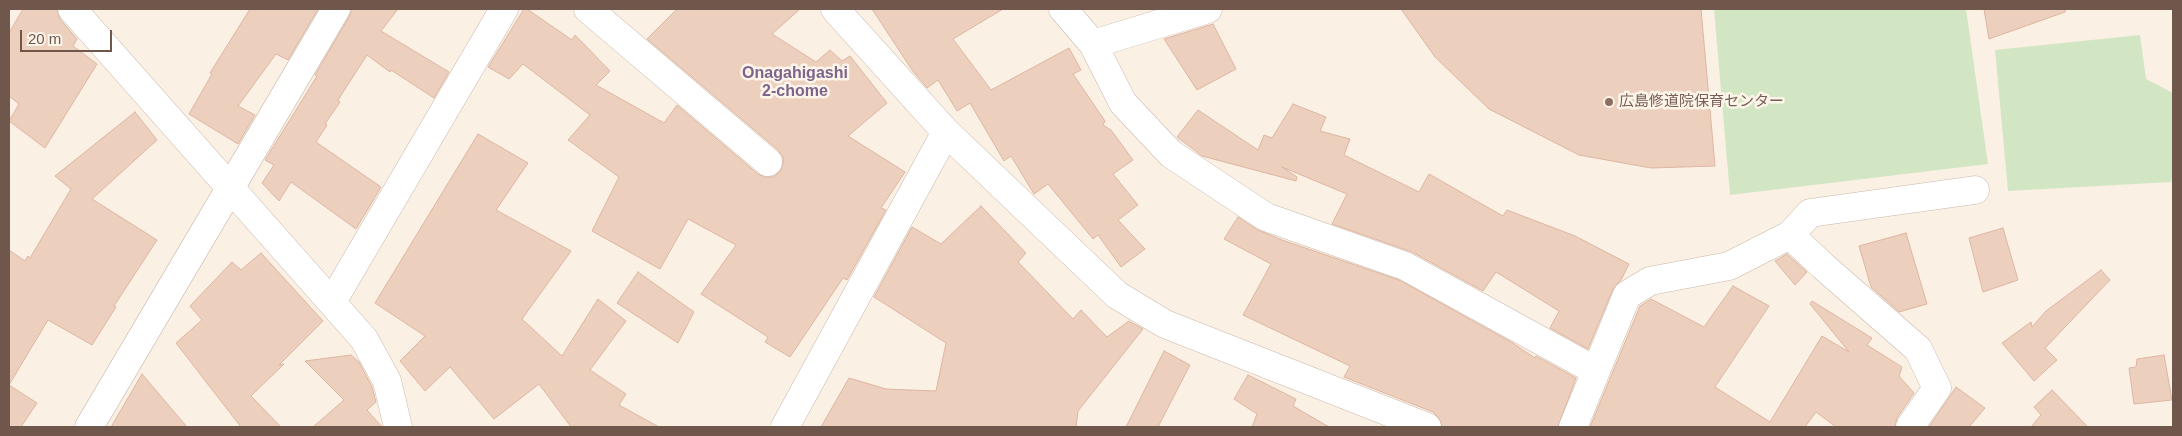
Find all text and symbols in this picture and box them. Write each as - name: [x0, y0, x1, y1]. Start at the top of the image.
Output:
- scale bar: [22, 20, 115, 52]
- text: 20 m: [28, 30, 61, 47]
- district label: Onagahigashi 2-chome: [742, 64, 848, 102]
- place label: 広島修道院保育センター: [1619, 93, 1784, 111]
- marker: 広島修道院保育センター: [1603, 96, 1615, 108]

